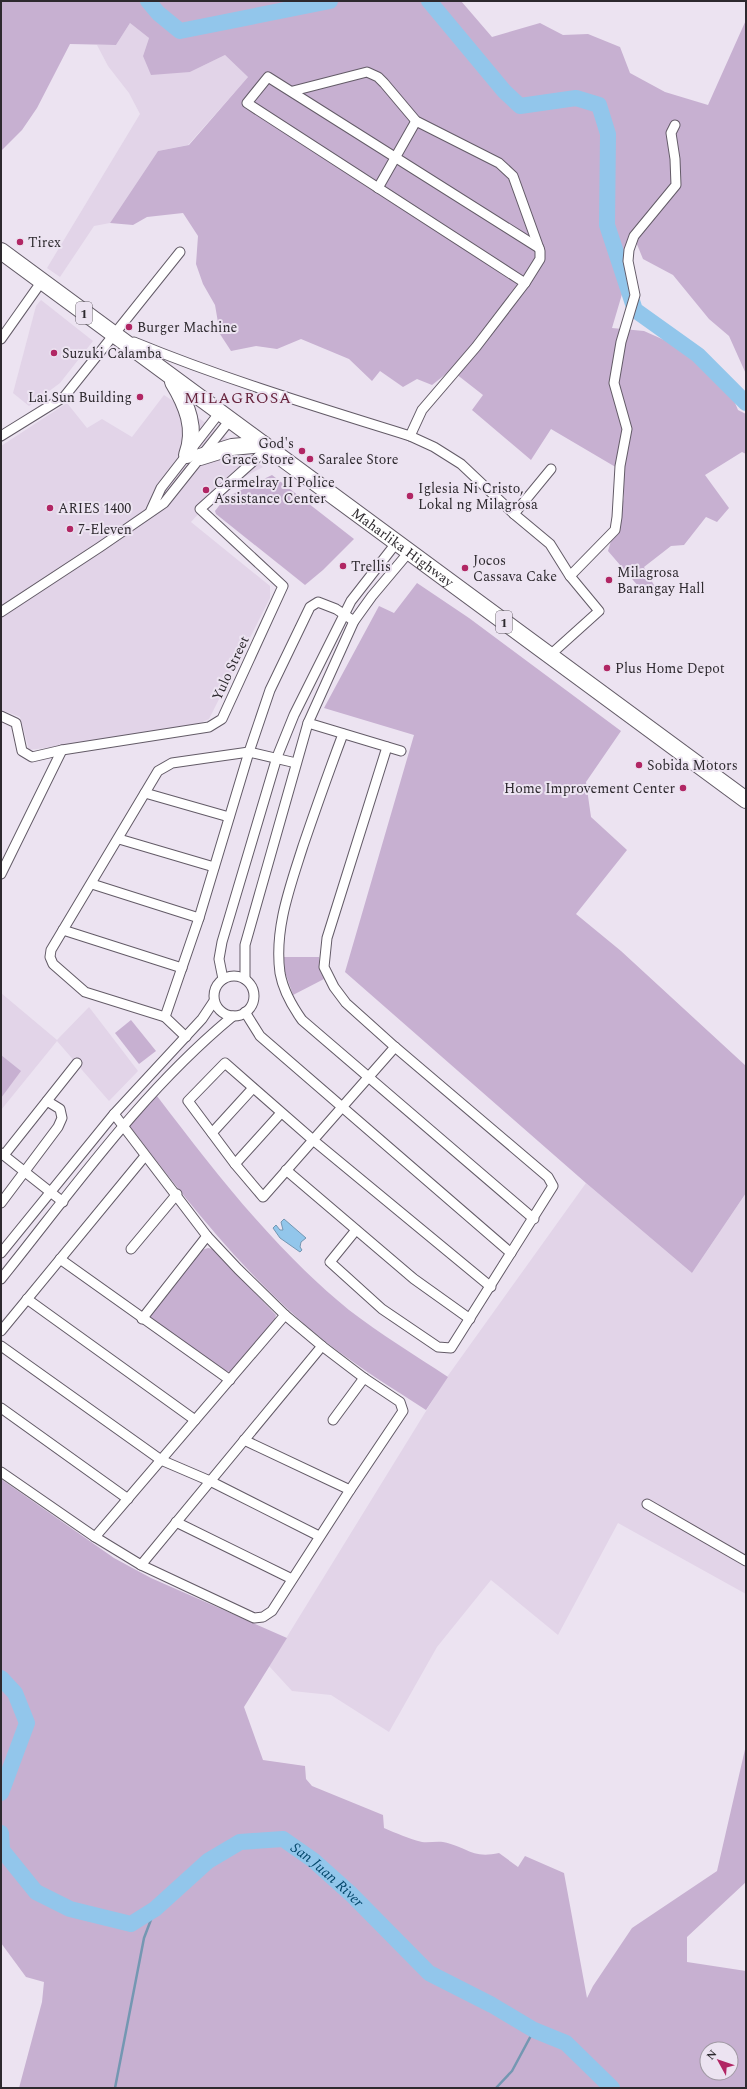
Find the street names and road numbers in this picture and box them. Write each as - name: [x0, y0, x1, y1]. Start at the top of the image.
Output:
- road number: 1: [76, 302, 92, 324]
- street label: Maharlika Highway: [347, 503, 459, 593]
- road number: 1: [496, 611, 512, 633]
- street label: Yulo Street: [206, 632, 255, 704]

